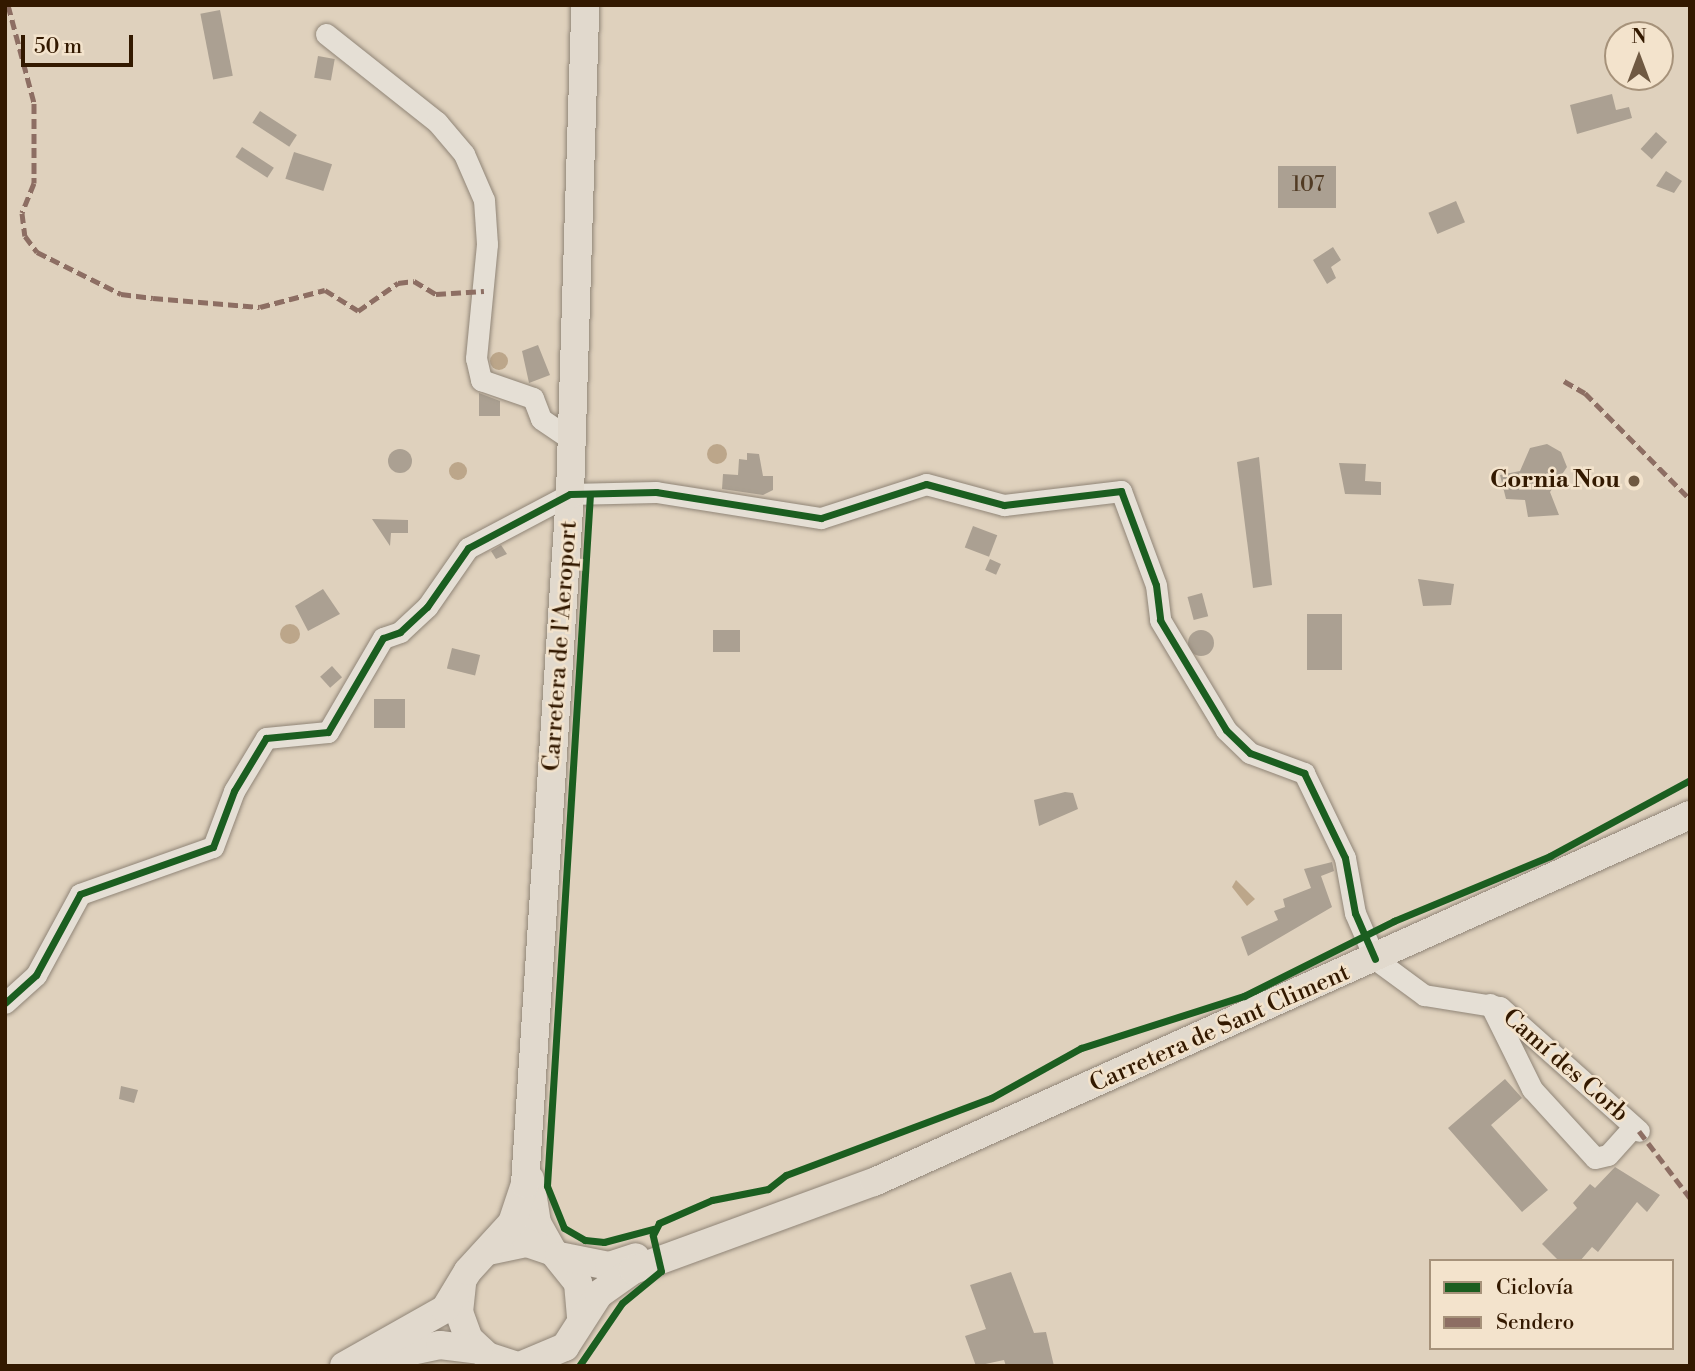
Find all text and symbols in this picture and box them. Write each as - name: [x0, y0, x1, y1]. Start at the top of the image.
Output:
- scale bar: [24, 21, 136, 65]
- north arrow: [1604, 21, 1674, 91]
- text: N: [1631, 25, 1647, 49]
- text: 50 m: [34, 34, 82, 60]
- house number: 107: [1292, 172, 1324, 198]
- place label: Cornia Nou: [1490, 467, 1620, 495]
- marker: Cornia Nou: [1626, 473, 1642, 489]
- street label: Carretera de l'Aeroport: [538, 520, 584, 772]
- street label: Carretera de Sant Climent: [1086, 959, 1354, 1099]
- street label: Camí des Corb: [1496, 1003, 1634, 1129]
- legend: [1429, 1259, 1674, 1350]
- text: Ciclovía: [1496, 1275, 1573, 1301]
- text: Sendero: [1496, 1310, 1574, 1336]

